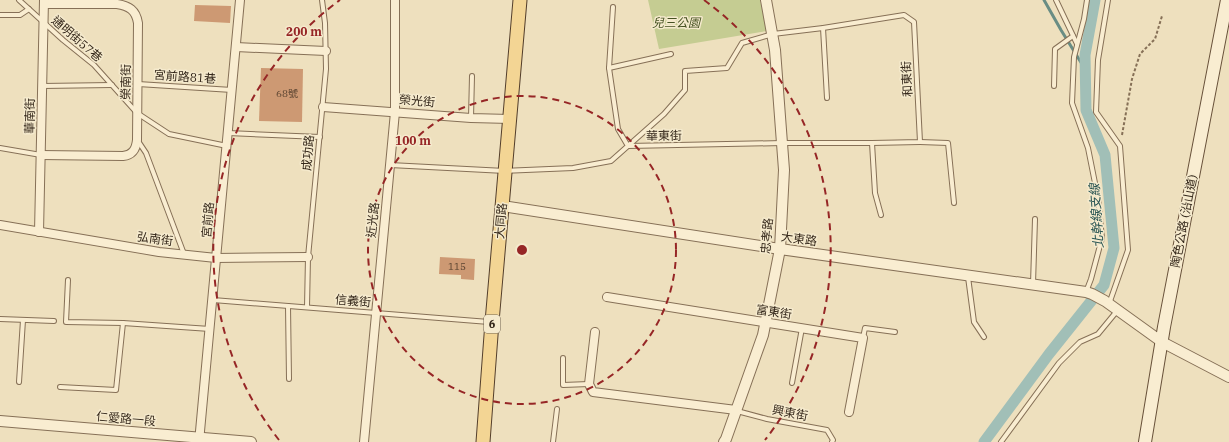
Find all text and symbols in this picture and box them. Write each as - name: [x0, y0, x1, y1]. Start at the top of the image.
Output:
- street label: 通明街57巷: [49, 12, 106, 65]
- park label: 兒三公園: [652, 15, 702, 30]
- text: 200 m: [286, 24, 322, 39]
- street label: 和東街: [898, 61, 915, 97]
- street label: 榮南街: [118, 64, 133, 100]
- street label: 宮前路81巷: [153, 67, 217, 86]
- house number: 68號: [276, 87, 298, 100]
- street label: 榮光街: [398, 91, 436, 110]
- street label: 華南街: [22, 98, 37, 134]
- street label: 華東街: [646, 128, 682, 143]
- text: 100 m: [395, 133, 431, 148]
- street label: 成功路: [298, 134, 317, 172]
- street label: 陶色公路 (沿山道): [1167, 173, 1200, 269]
- water label: 北幹線支線: [1086, 181, 1107, 249]
- street label: 宮前路: [198, 201, 217, 239]
- street label: 近光路: [363, 201, 382, 239]
- street label: 大同路: [491, 202, 510, 240]
- street label: 忠孝路: [757, 217, 776, 255]
- street label: 弘南街: [136, 229, 174, 248]
- street label: 大東路: [780, 229, 818, 248]
- centre of rings: [515, 243, 529, 257]
- house number: 115: [448, 260, 466, 273]
- street label: 信義街: [334, 291, 372, 310]
- street label: 富東街: [755, 301, 793, 322]
- road number: 6: [484, 315, 500, 333]
- street label: 興東街: [771, 402, 809, 423]
- street label: 仁愛路一段: [95, 408, 157, 429]

